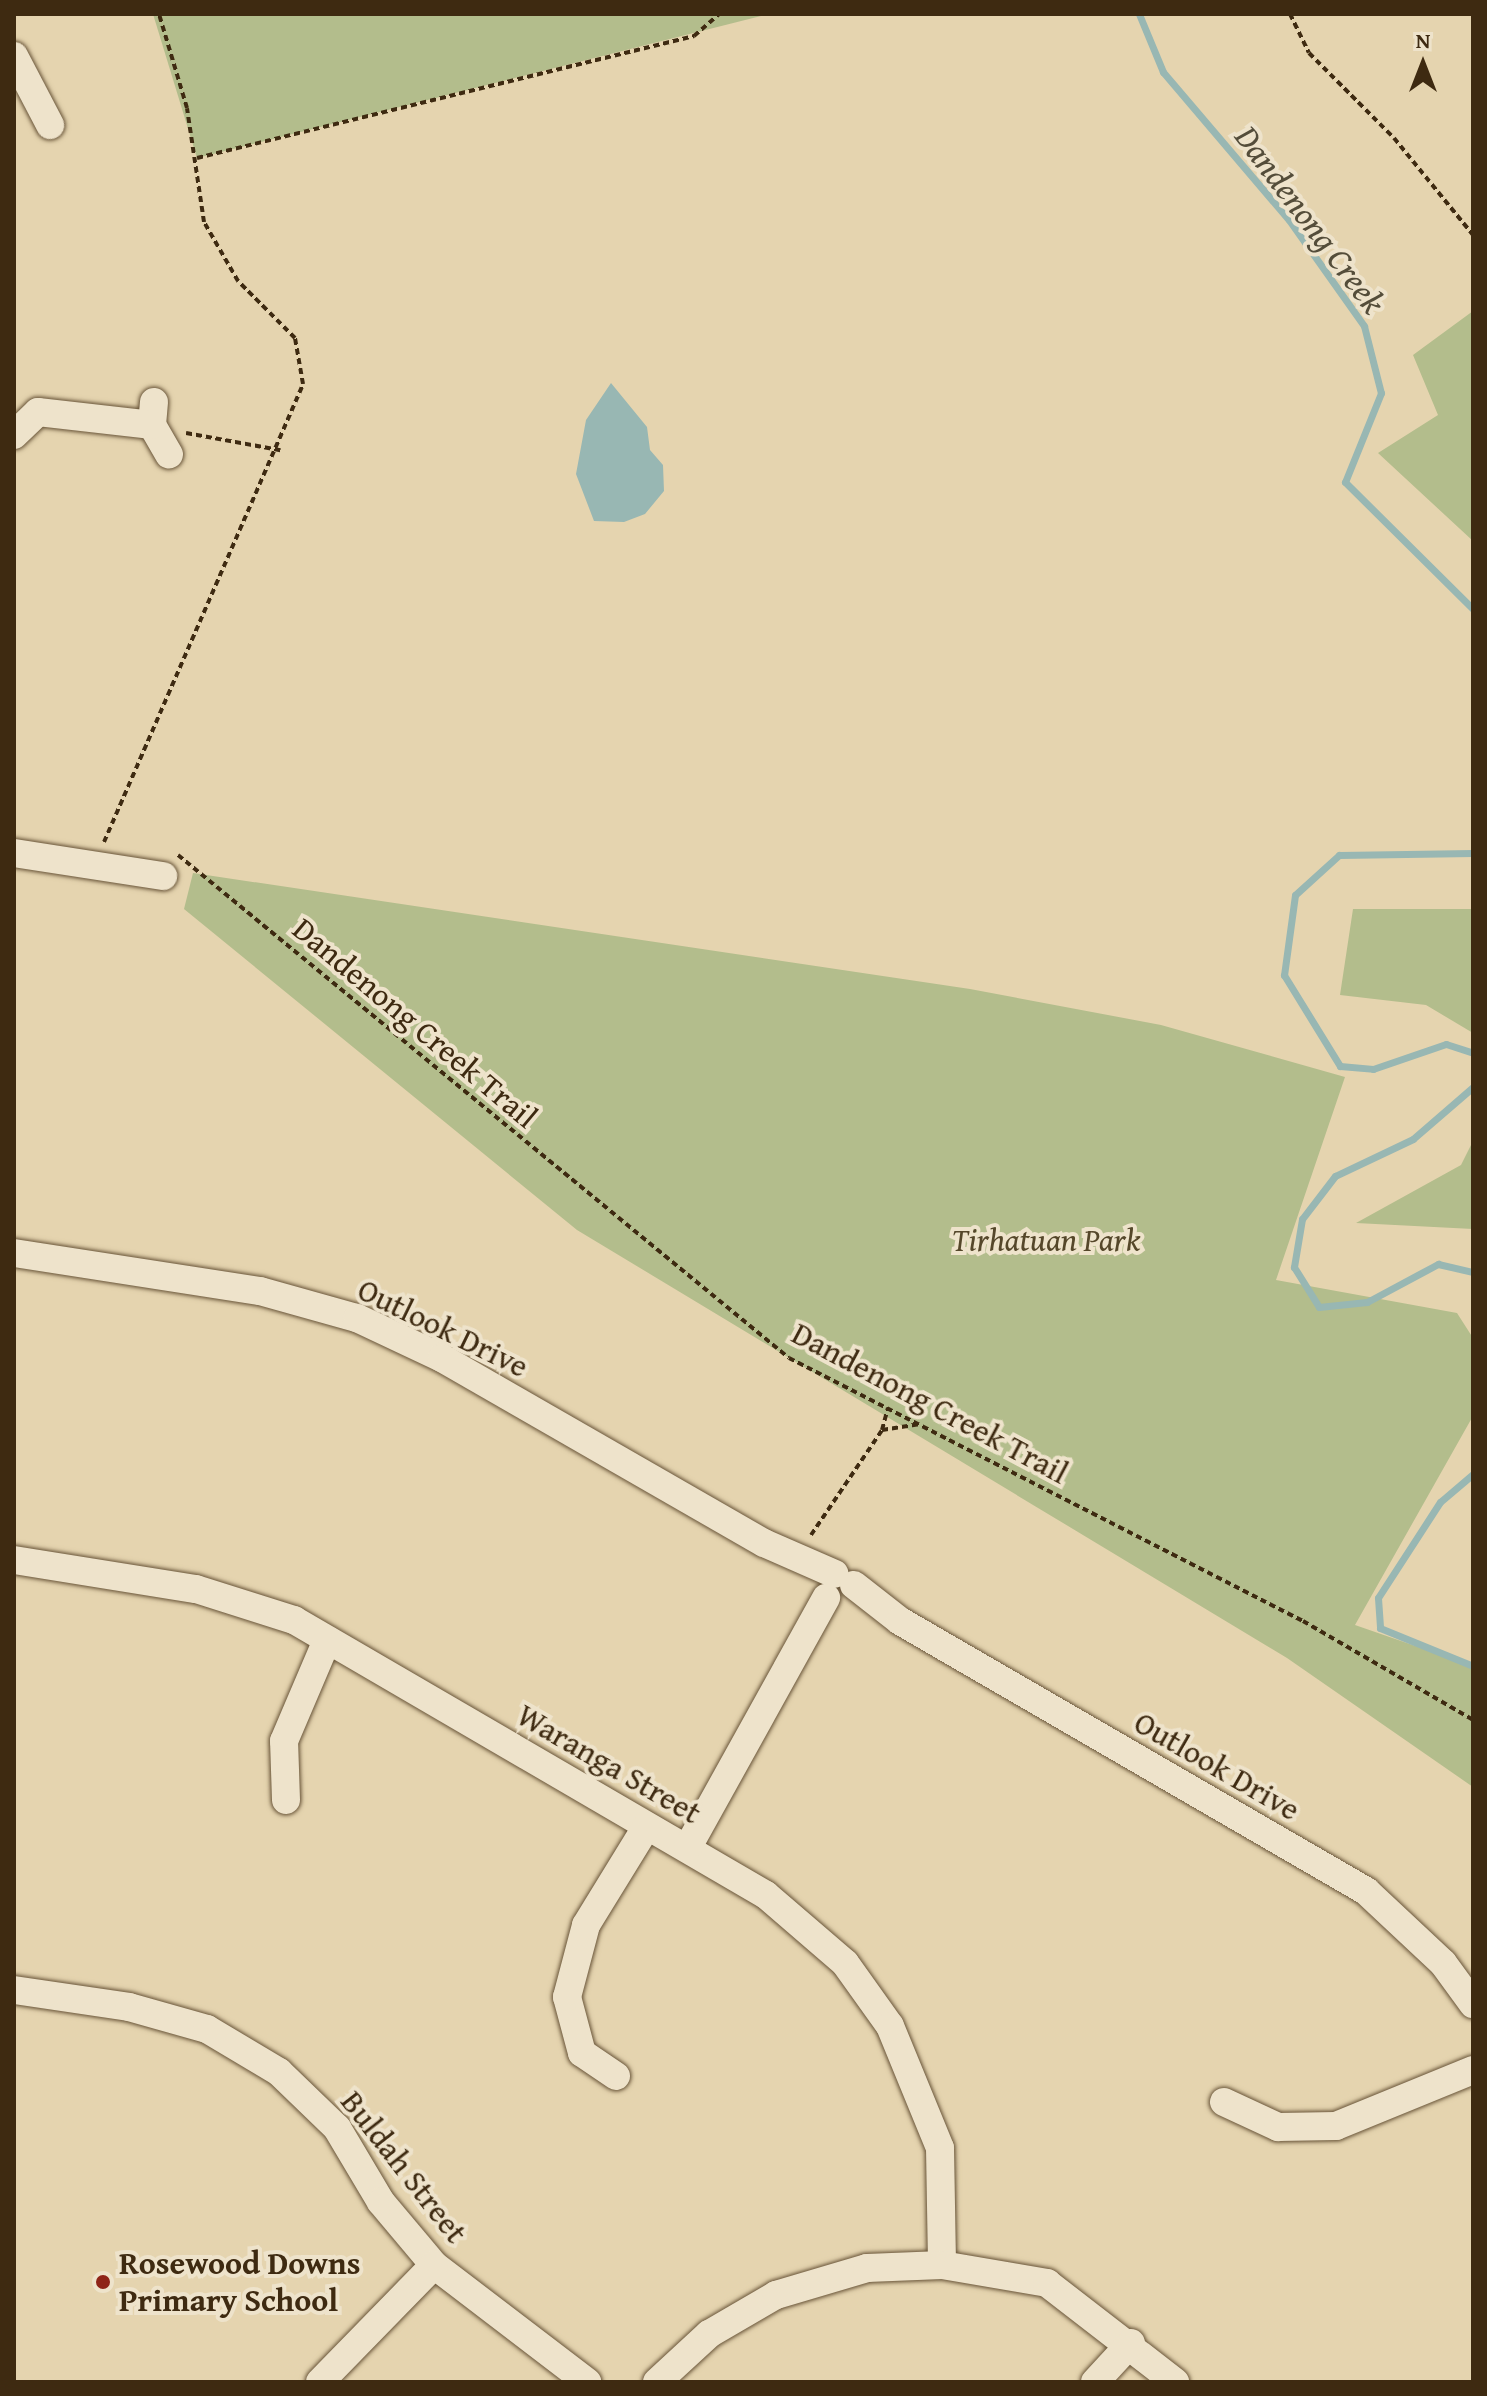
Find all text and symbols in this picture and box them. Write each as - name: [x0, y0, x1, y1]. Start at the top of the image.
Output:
- north arrow: [1383, 24, 1463, 104]
- text: N: [1416, 24, 1430, 56]
- water label: Dandenong Creek: [1227, 117, 1395, 321]
- street label: Dandenong Creek Trail: [285, 910, 545, 1136]
- park label: Tirhatuan Park: [952, 1221, 1140, 1259]
- street label: Outlook Drive: [352, 1270, 534, 1386]
- street label: Dandenong Creek Trail: [785, 1314, 1075, 1492]
- street label: Waranga Street: [510, 1696, 708, 1832]
- street label: Outlook Drive: [1127, 1703, 1307, 1829]
- street label: Buldah Street: [333, 2083, 475, 2251]
- place label: Rosewood Downs Primary School: [119, 2245, 360, 2320]
- marker: Rosewood Downs Primary School: [94, 2273, 112, 2291]

